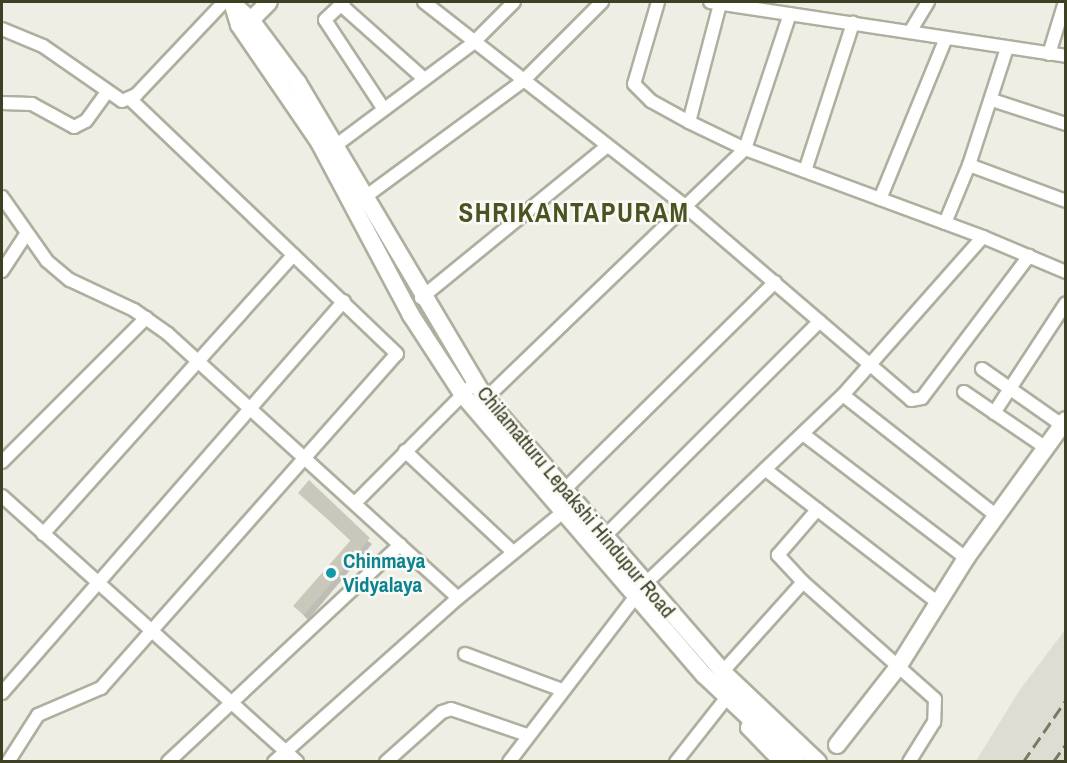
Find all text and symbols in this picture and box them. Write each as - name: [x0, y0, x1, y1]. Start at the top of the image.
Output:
- district label: SHRIKANTAPURAM: [459, 197, 689, 229]
- street label: Chilamatturu Lepakshi Hindupur Road: [472, 381, 680, 623]
- place label: Chinmaya Vidyalaya: [343, 548, 425, 598]
- marker: Chinmaya Vidyalaya: [324, 566, 338, 580]

